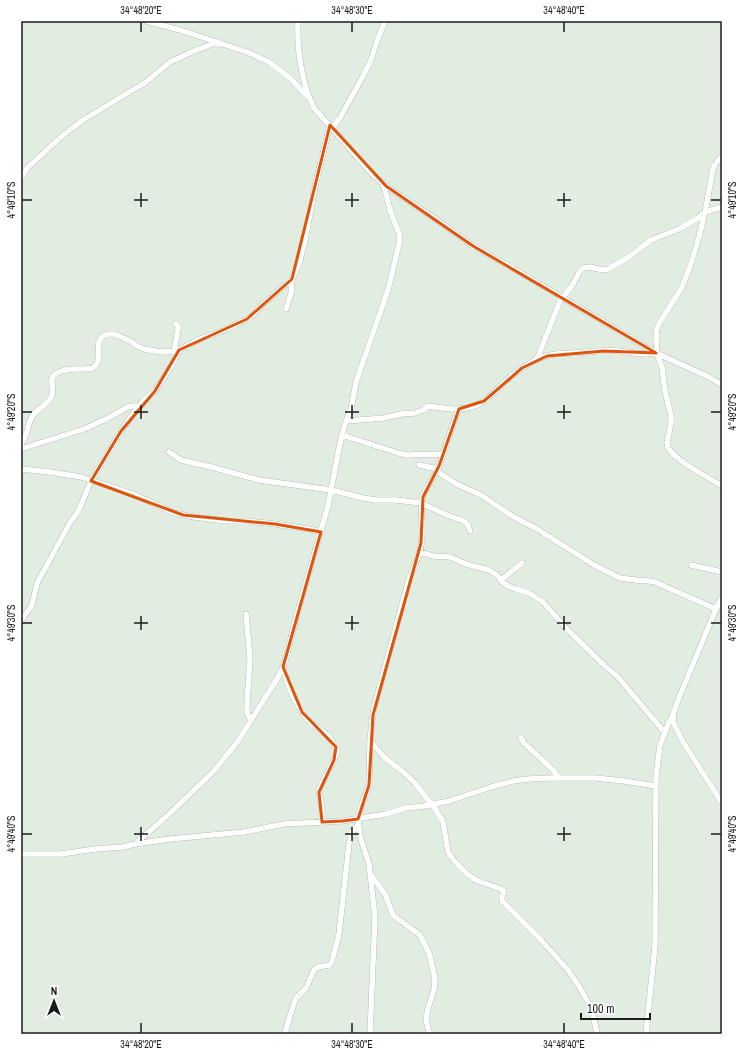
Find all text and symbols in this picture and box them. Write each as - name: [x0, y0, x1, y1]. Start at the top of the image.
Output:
- text: 34°48'20"E: [120, 4, 162, 17]
- text: 34°48'30"E: [331, 4, 373, 17]
- text: 34°48'40"E: [543, 4, 585, 17]
- text: 4°49'10"S: [5, 181, 18, 218]
- text: 4°49'10"S: [726, 181, 739, 218]
- text: 4°49'20"S: [5, 393, 18, 430]
- text: 4°49'20"S: [726, 393, 739, 430]
- text: 4°49'30"S: [5, 604, 18, 641]
- text: 4°49'30"S: [726, 604, 739, 641]
- text: 4°49'40"S: [5, 815, 18, 852]
- text: 4°49'40"S: [726, 815, 739, 852]
- north arrow: [34, 981, 74, 1021]
- text: N: [51, 984, 57, 998]
- scale bar: [581, 995, 650, 1021]
- text: 100 m: [587, 1001, 614, 1017]
- text: 34°48'20"E: [120, 1038, 162, 1051]
- text: 34°48'30"E: [331, 1038, 373, 1051]
- text: 34°48'40"E: [543, 1038, 585, 1051]

